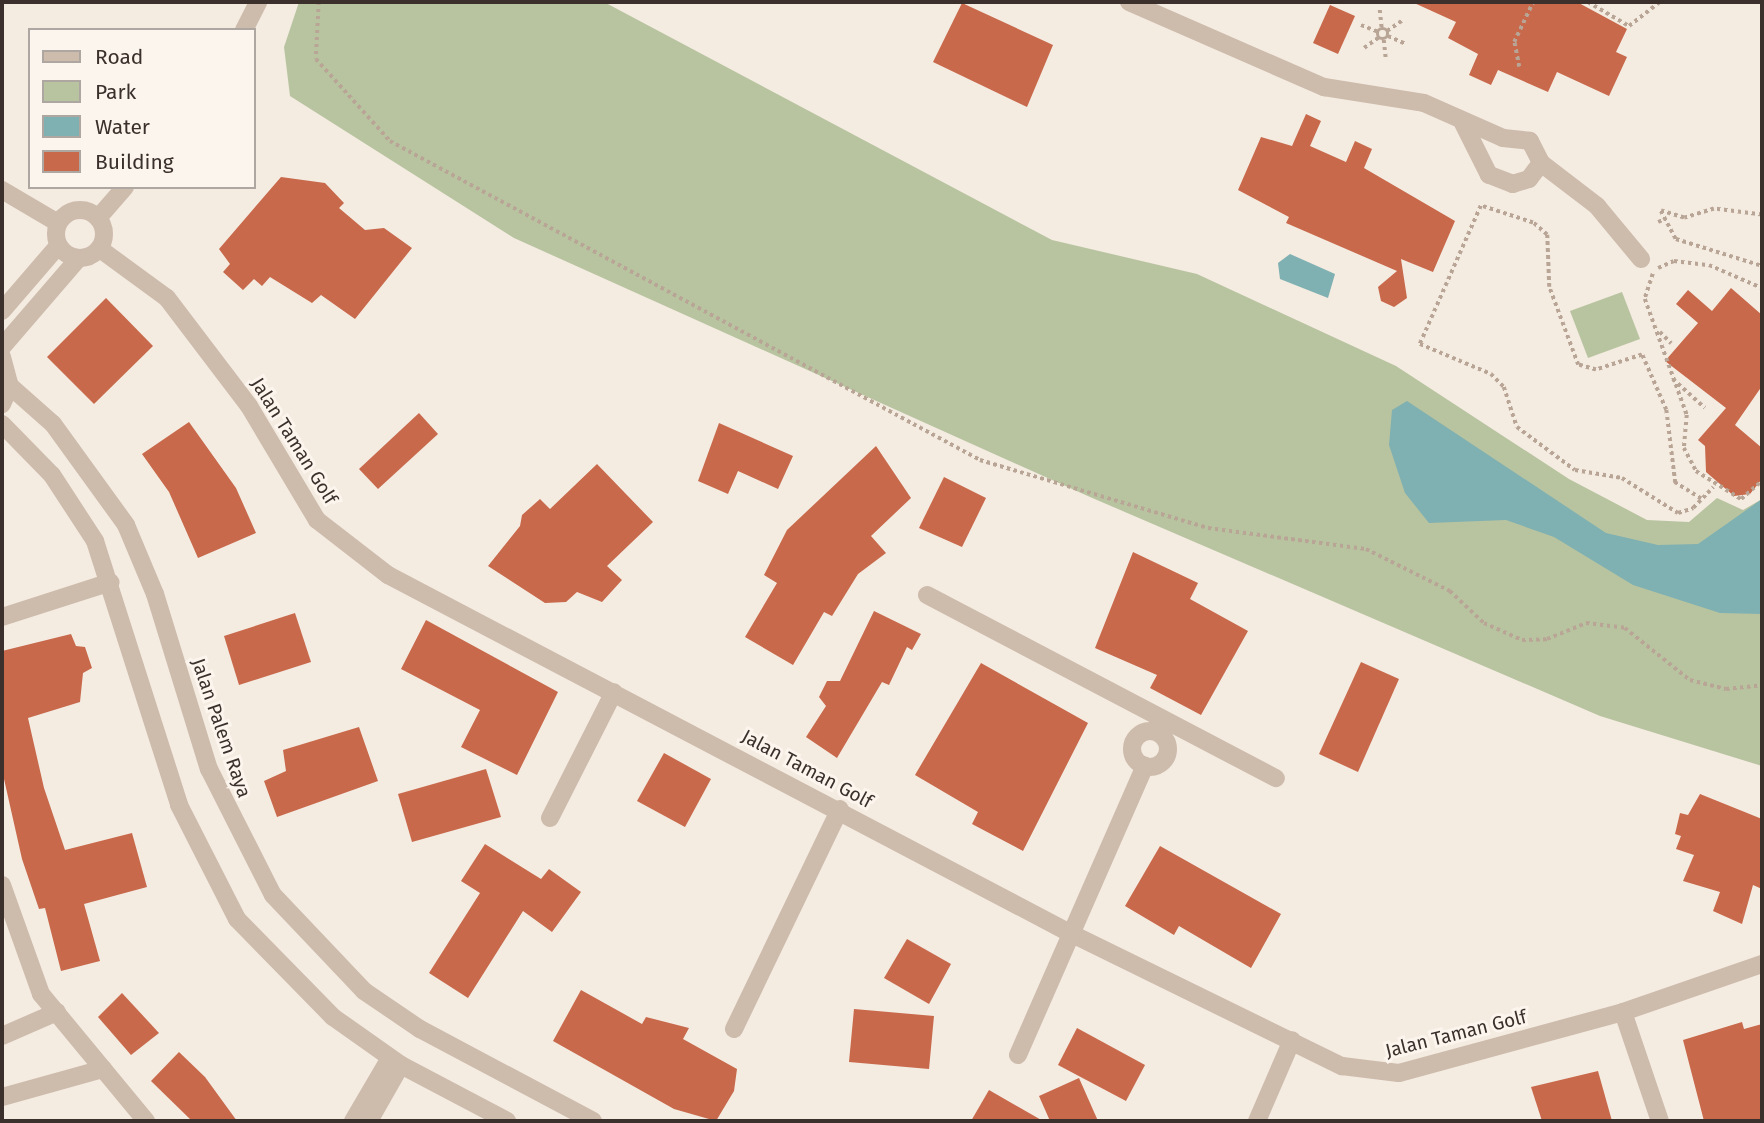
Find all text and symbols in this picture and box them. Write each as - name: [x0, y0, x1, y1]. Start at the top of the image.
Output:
- legend: [28, 28, 256, 189]
- text: Road: [95, 44, 143, 70]
- text: Park: [95, 79, 136, 105]
- text: Water: [95, 114, 150, 140]
- text: Building: [95, 149, 174, 175]
- street label: Jalan Taman Golf: [246, 374, 342, 508]
- street label: Jalan Palem Raya: [186, 655, 256, 801]
- street label: Jalan Taman Golf: [738, 725, 876, 813]
- street label: Jalan Taman Golf: [1383, 1005, 1529, 1063]

